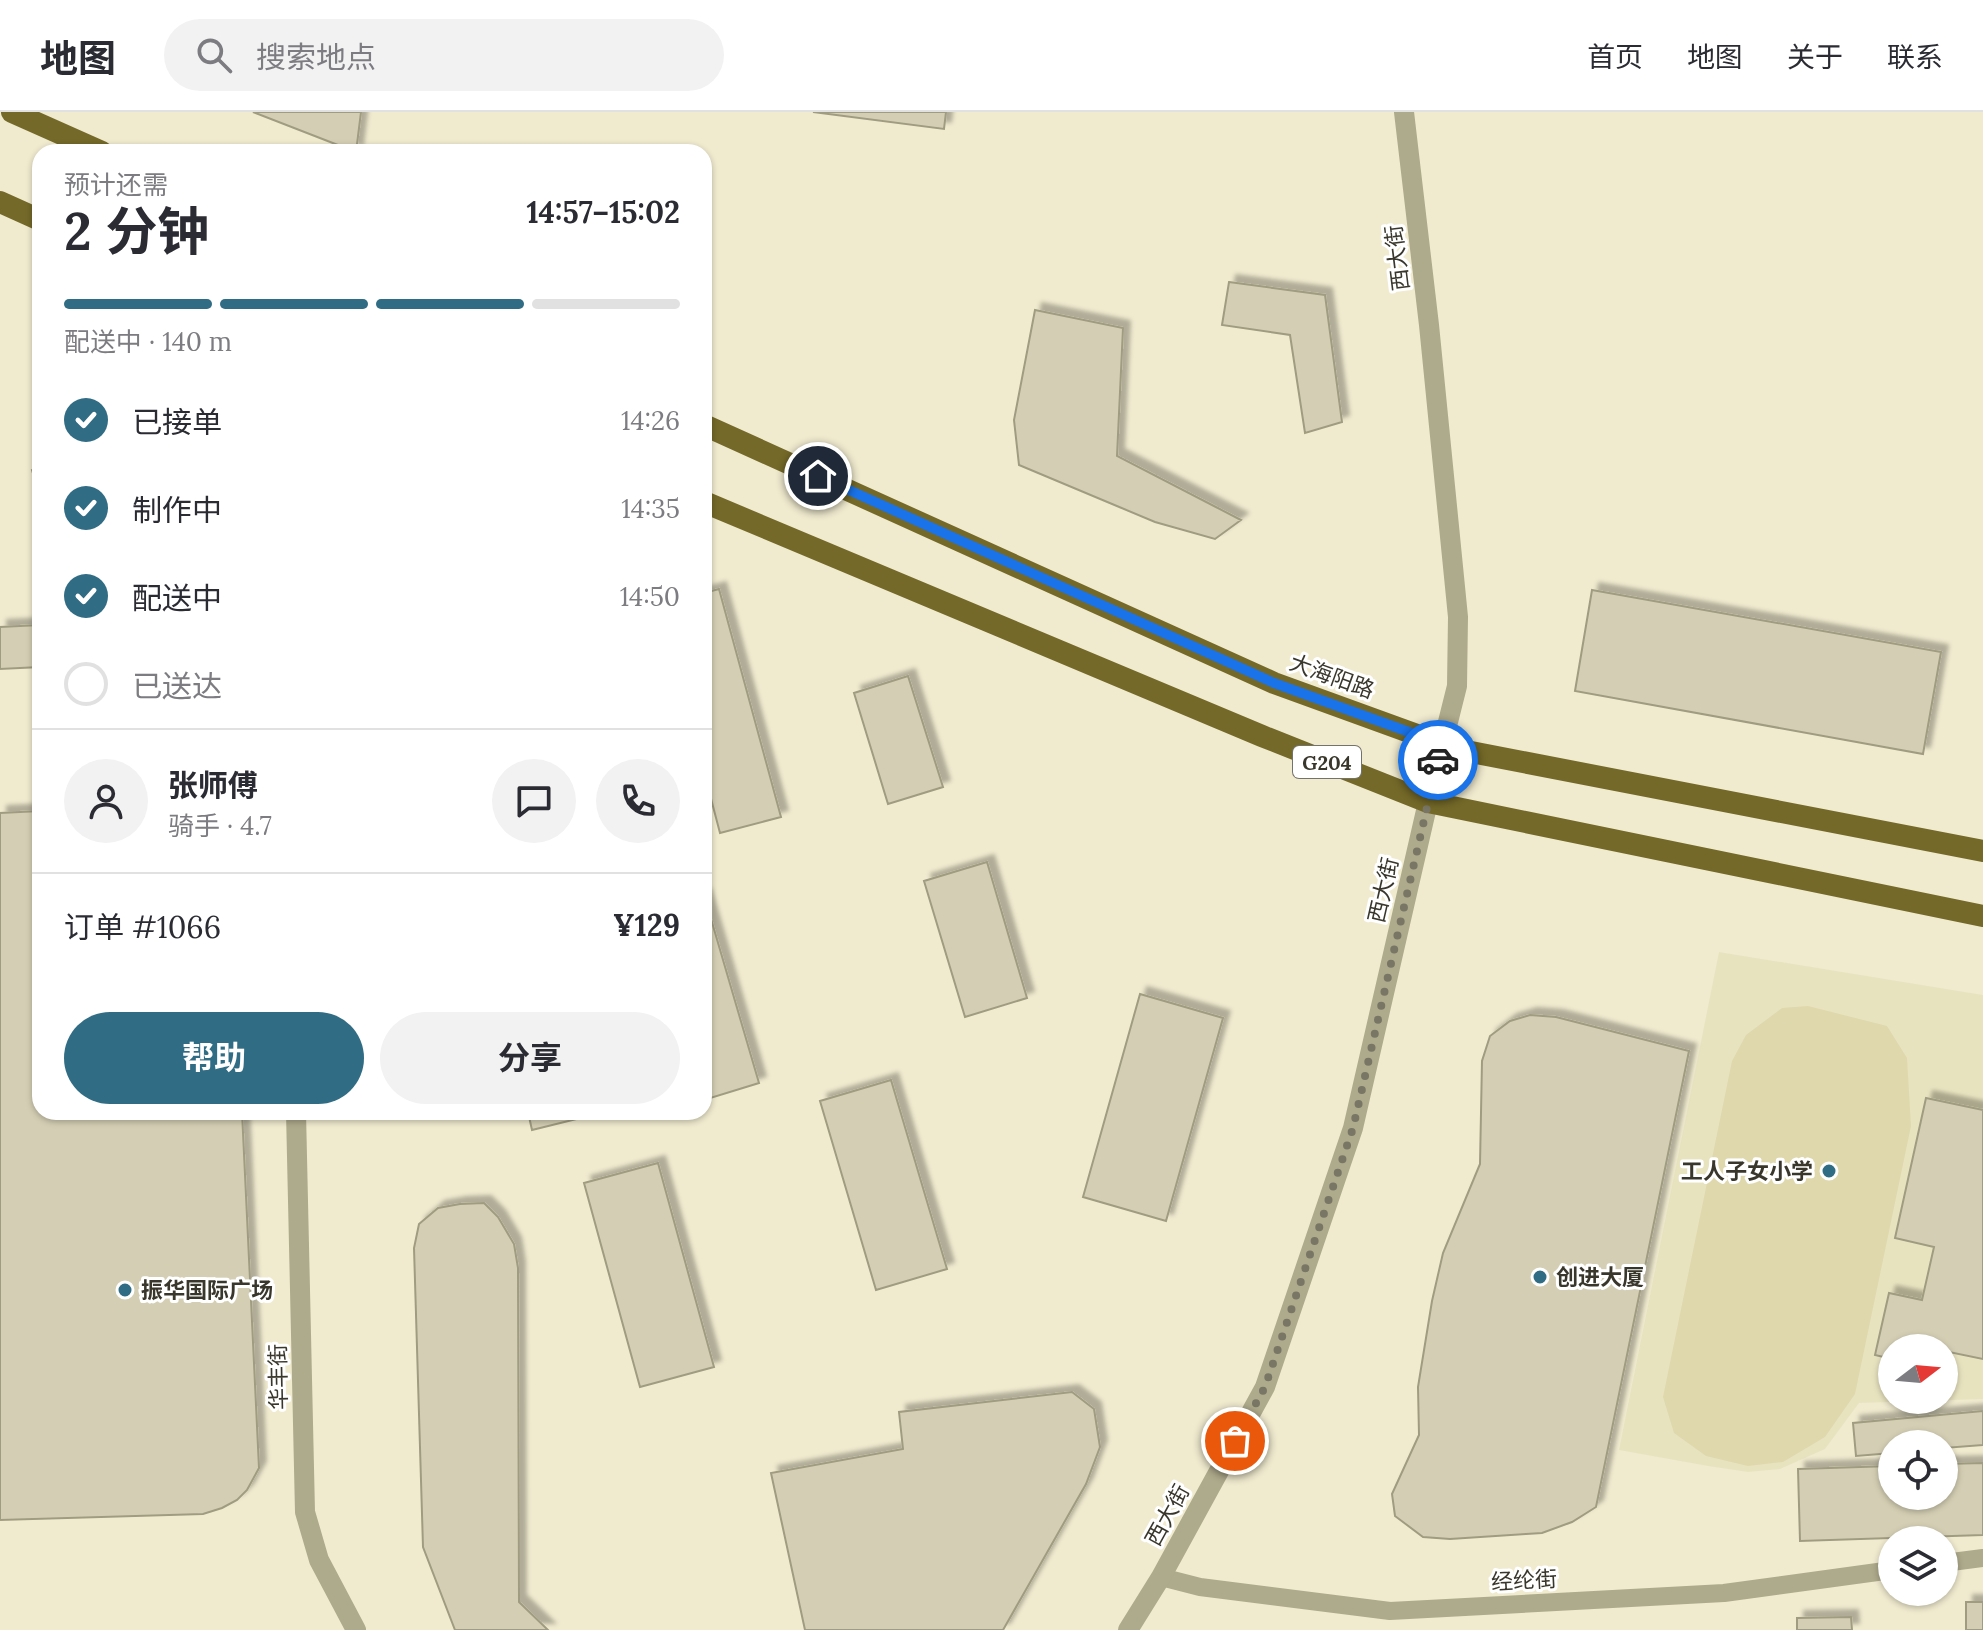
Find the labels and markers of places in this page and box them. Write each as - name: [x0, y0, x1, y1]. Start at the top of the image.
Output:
- pin: [784, 442, 852, 510]
- place label: 工人子女小学: [1681, 1157, 1813, 1185]
- marker: 工人子女小学: [1820, 1162, 1838, 1180]
- place label: 创进大厦: [1556, 1263, 1644, 1291]
- marker: 创进大厦: [1531, 1268, 1549, 1286]
- place label: 振华国际广场: [141, 1276, 273, 1304]
- marker: 振华国际广场: [116, 1281, 134, 1299]
- pin: [1201, 1407, 1269, 1475]

